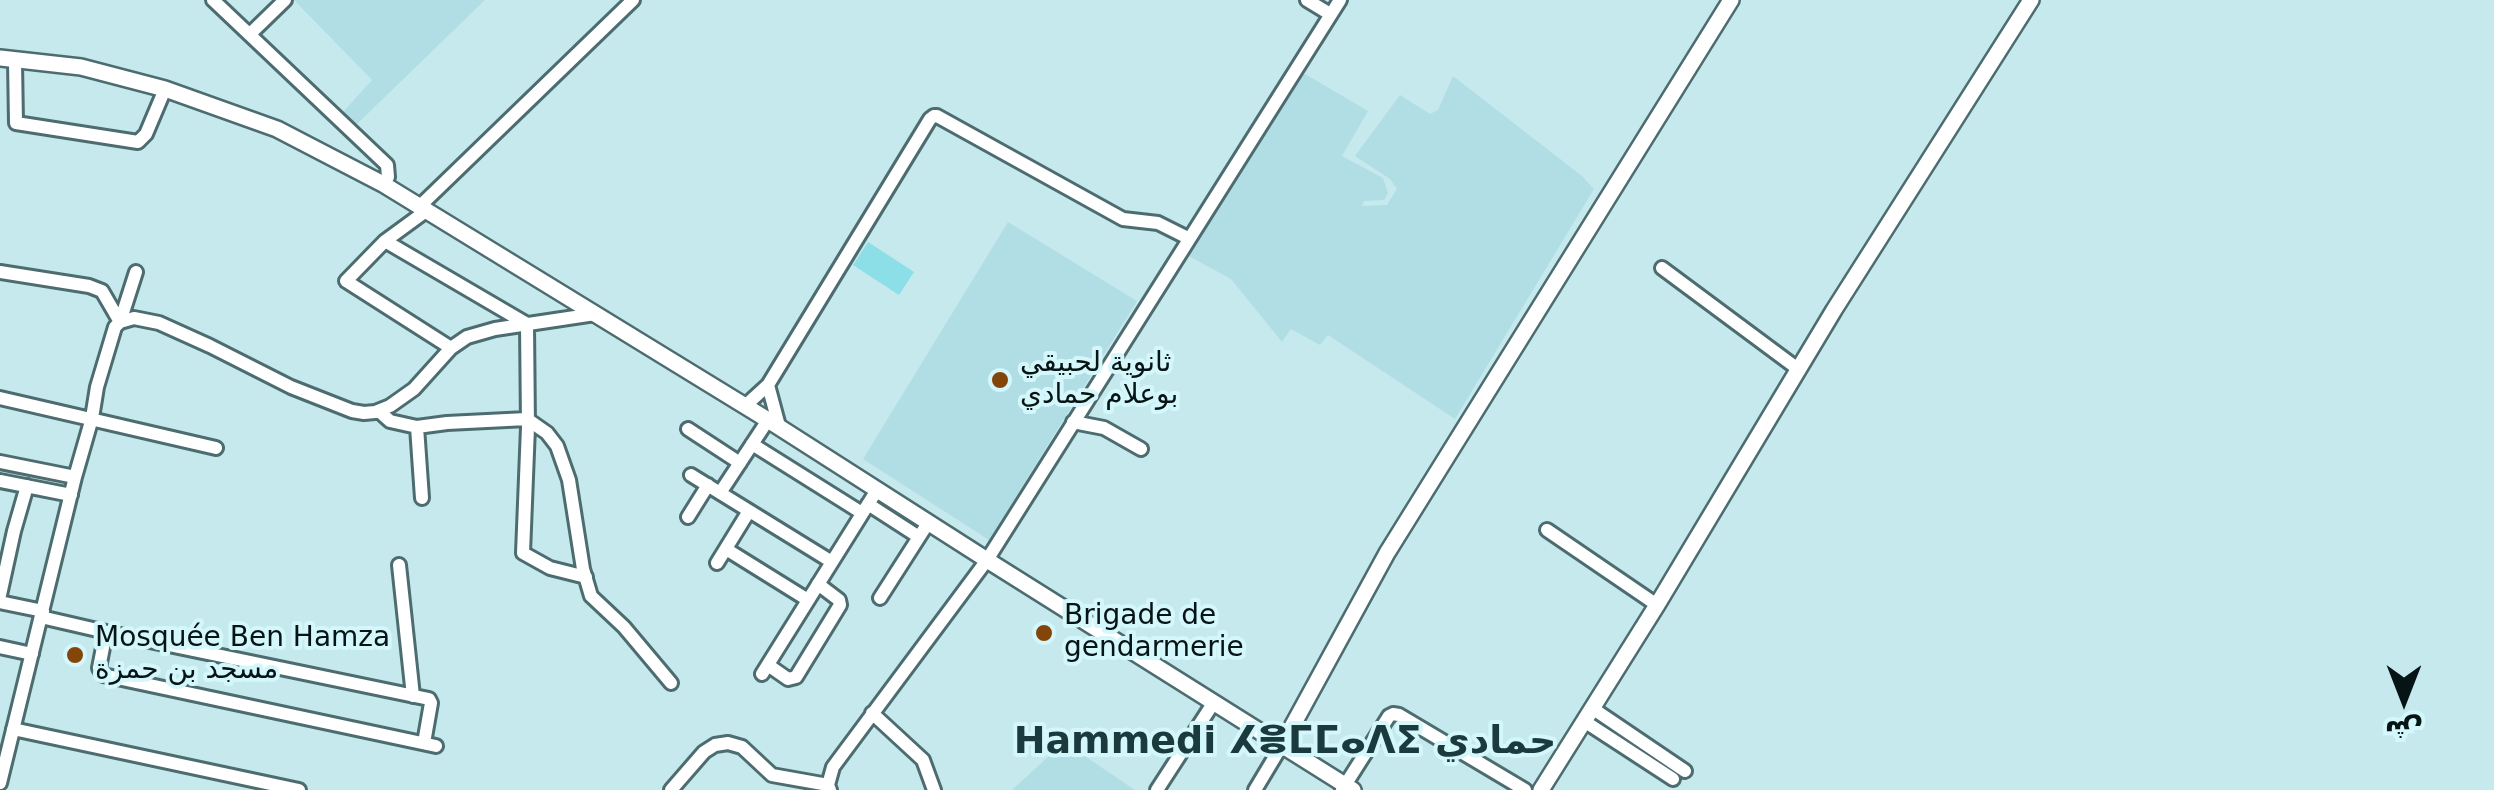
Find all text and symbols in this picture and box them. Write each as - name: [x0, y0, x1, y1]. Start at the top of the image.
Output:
- place label: ثانوية لحبيقي بوعلام حمادي: [1020, 347, 1178, 413]
- marker: ثانوية لحبيقي بوعلام حمادي: [989, 369, 1011, 391]
- place label: Brigade de gendarmerie: [1064, 600, 1244, 666]
- place label: Mosquée Ben Hamza مسجد بن حمزة: [95, 622, 390, 688]
- marker: Brigade de gendarmerie: [1033, 622, 1055, 644]
- marker: Mosquée Ben Hamza مسجد بن حمزة: [64, 644, 86, 666]
- north arrow: [2354, 650, 2454, 750]
- text: ش: [2385, 714, 2423, 747]
- district label: Hammedi ⵃⴻⵎⵎⴰⴷⵉ حمادي: [1014, 720, 1556, 766]

